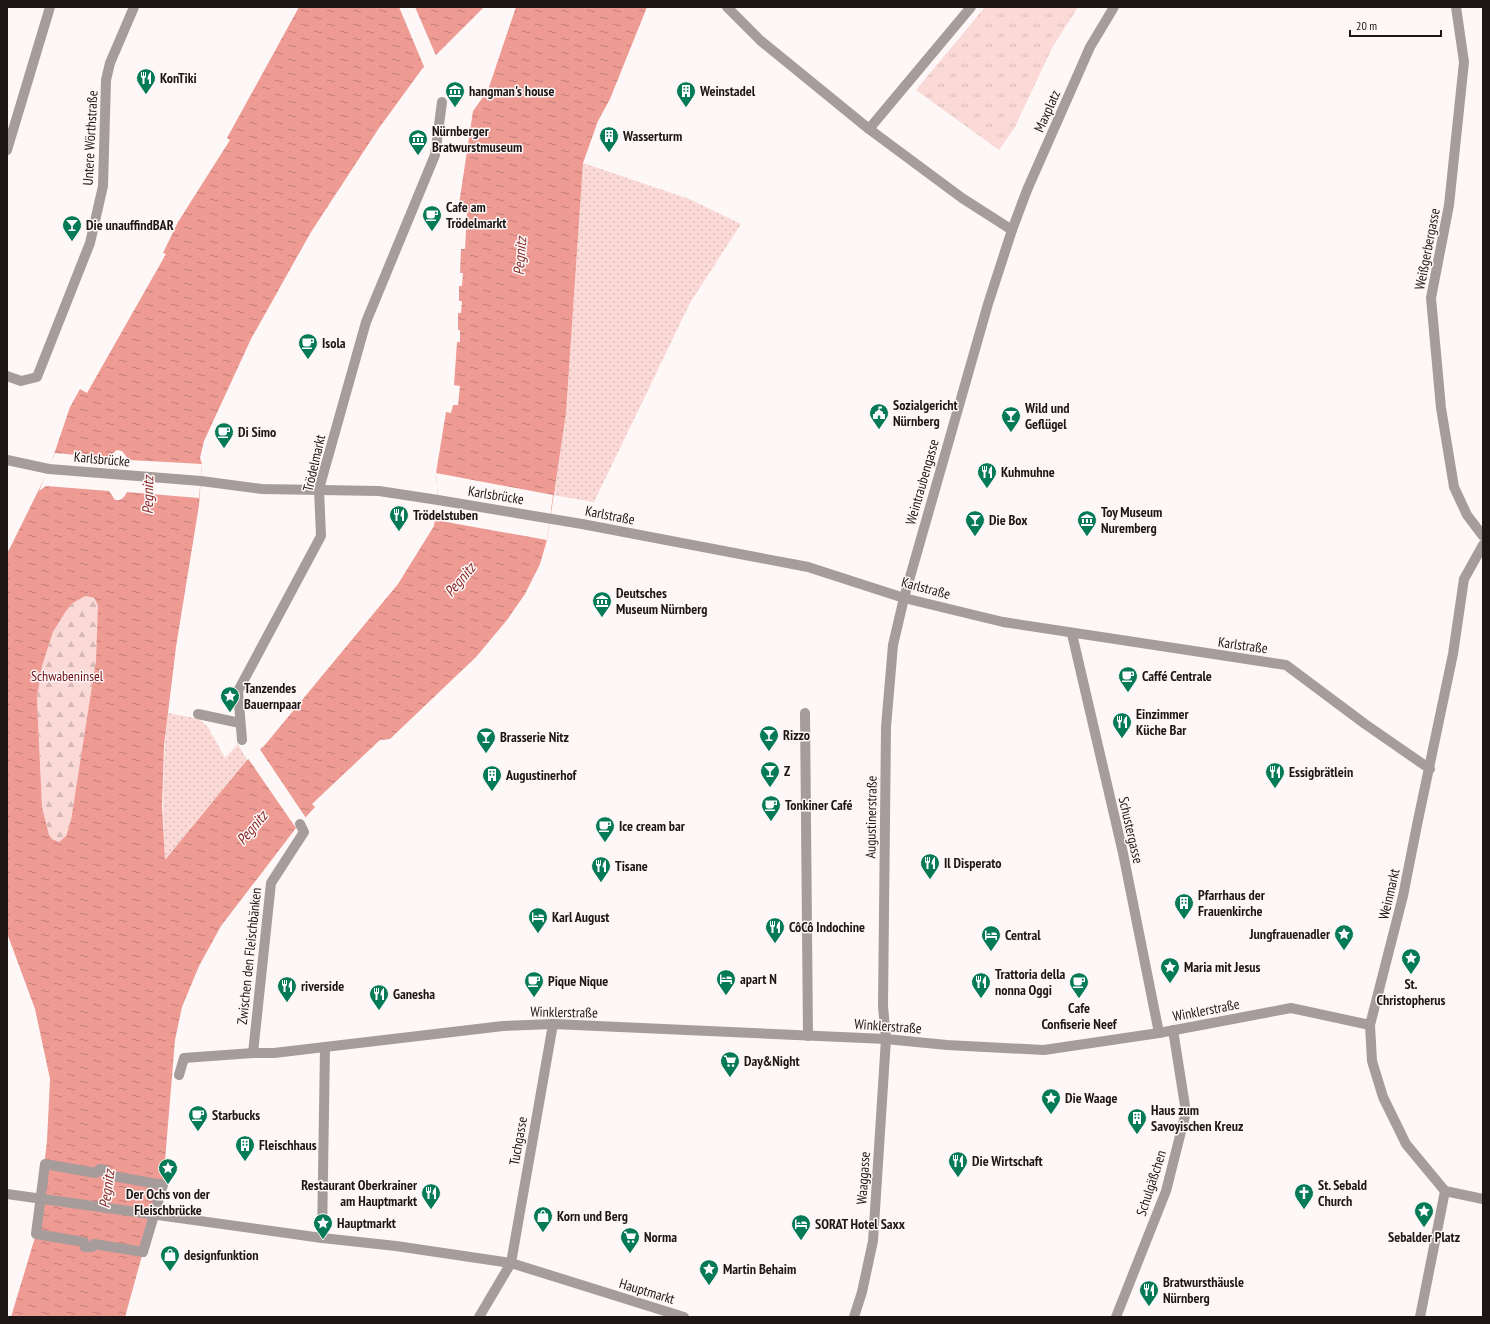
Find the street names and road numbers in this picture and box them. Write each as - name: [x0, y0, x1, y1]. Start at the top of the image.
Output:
- street label: Maxplatz: [1030, 87, 1064, 135]
- street label: Untere Wörthstraße: [79, 90, 101, 186]
- street label: Weißgerbergasse: [1410, 206, 1444, 291]
- street label: Trödelmarkt: [299, 433, 329, 493]
- street label: Weintraubengasse: [901, 437, 943, 527]
- street label: Karlsbrücke: [73, 448, 131, 470]
- street label: Karlsbrücke: [467, 482, 525, 508]
- street label: Karlstraße: [584, 501, 636, 529]
- street label: Karlstraße: [900, 573, 953, 603]
- street label: Karlstraße: [1217, 633, 1269, 657]
- street label: Augustinerstraße: [861, 775, 881, 859]
- street label: Schustergasse: [1115, 795, 1147, 865]
- street label: Weinmarkt: [1374, 867, 1404, 921]
- street label: Zwischen den Fleischbänken: [233, 887, 265, 1025]
- street label: Winklerstraße: [1171, 995, 1241, 1025]
- street label: Winklerstraße: [530, 1002, 598, 1022]
- street label: Winklerstraße: [854, 1015, 923, 1037]
- street label: Tuchgasse: [505, 1115, 531, 1167]
- street label: Schulgäßchen: [1132, 1148, 1170, 1218]
- street label: Waaggasse: [852, 1151, 874, 1205]
- street label: Hauptmarkt: [617, 1274, 677, 1308]

